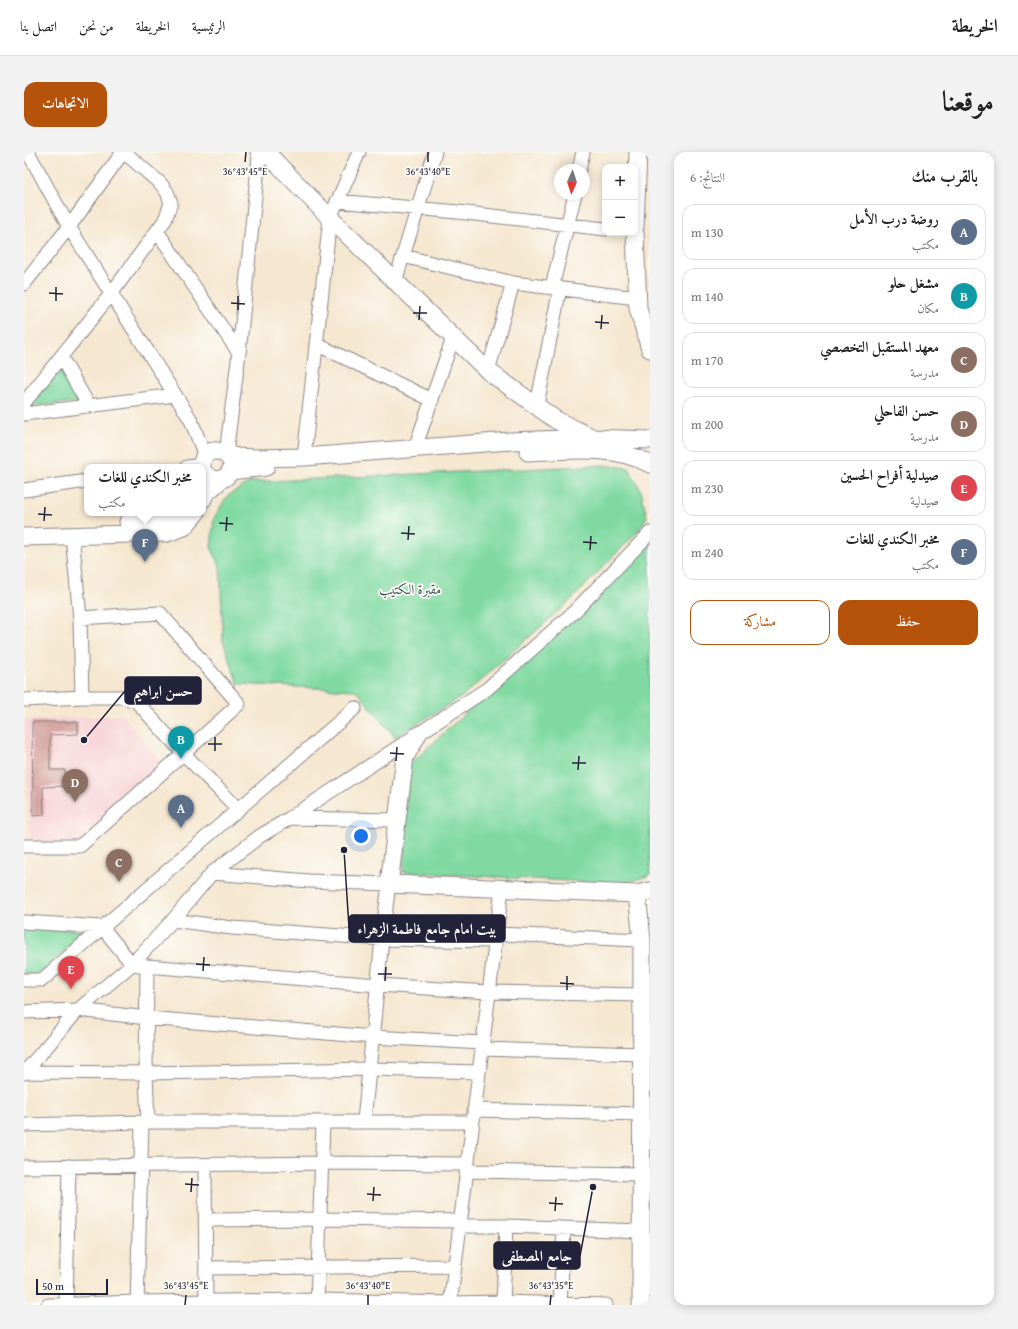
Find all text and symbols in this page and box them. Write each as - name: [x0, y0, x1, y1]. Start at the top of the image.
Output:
- text: الخريطة: [952, 11, 998, 39]
- text: اتصل بنا: [20, 16, 57, 36]
- text: من نحن: [79, 16, 114, 36]
- text: الخريطة: [136, 16, 170, 36]
- text: الرئيسية: [192, 16, 225, 36]
- text: موقعنا: [942, 80, 994, 121]
- button: الاتجاهات: [24, 82, 107, 127]
- text: بالقرب منك: [911, 163, 978, 188]
- text: 36°43'45"E: [223, 164, 267, 179]
- text: 36°43'40"E: [406, 164, 450, 179]
- north arrow: [554, 164, 590, 200]
- map controls: [602, 164, 638, 236]
- button: +: [602, 164, 638, 200]
- text: النتائج: 6: [690, 168, 725, 187]
- button: −: [602, 200, 638, 236]
- text: روضة درب الأمل: [849, 208, 939, 229]
- text: 130 m: [691, 223, 723, 242]
- text: A: [960, 223, 968, 242]
- text: مكتب: [912, 235, 939, 254]
- text: مشغل حلو: [889, 272, 939, 293]
- text: 140 m: [691, 287, 723, 306]
- text: B: [960, 287, 968, 306]
- text: مكان: [917, 299, 939, 318]
- text: معهد المستقبل التخصصي: [820, 336, 939, 357]
- text: 170 m: [691, 351, 723, 370]
- text: C: [960, 351, 968, 370]
- text: مدرسة: [910, 363, 939, 382]
- text: حسن الفاحلي: [874, 400, 939, 421]
- text: 200 m: [691, 415, 723, 434]
- text: D: [960, 415, 968, 434]
- text: مدرسة: [910, 427, 939, 446]
- popup: [84, 464, 206, 516]
- text: صيدلية أفراح الحسين: [840, 464, 939, 485]
- text: مخبر الكندي للغات: [98, 466, 192, 487]
- text: 230 m: [691, 479, 723, 498]
- text: E: [961, 479, 967, 498]
- text: صيدلية: [910, 491, 939, 510]
- text: مكتب: [98, 493, 126, 512]
- text: مخبر الكندي للغات: [846, 528, 939, 549]
- pin: F: [132, 529, 158, 562]
- text: 240 m: [691, 543, 723, 562]
- text: F: [961, 543, 967, 562]
- text: مكتب: [912, 555, 939, 574]
- park label: مقبرة الكتيب: [379, 579, 441, 599]
- button: مشاركة: [690, 600, 830, 645]
- button: حفظ: [838, 600, 978, 645]
- callout: حسن ابراهيم: [125, 677, 201, 704]
- text: حسن ابراهيم: [133, 680, 193, 706]
- pin: B: [168, 726, 194, 759]
- pin: D: [62, 769, 88, 802]
- pin: A: [168, 795, 194, 828]
- your location: [351, 826, 371, 846]
- pin: C: [106, 849, 132, 882]
- callout: بيت امام جامع فاطمة الزهراء: [349, 915, 505, 942]
- text: بيت امام جامع فاطمة الزهراء: [357, 918, 497, 943]
- pin: E: [58, 956, 84, 989]
- callout: جامع المصطفى: [494, 1242, 580, 1269]
- text: جامع المصطفى: [501, 1245, 572, 1270]
- scale bar: [36, 1277, 108, 1296]
- text: 50 m: [42, 1278, 64, 1294]
- text: 36°43'45"E: [164, 1278, 208, 1293]
- text: 36°43'40"E: [346, 1278, 390, 1293]
- text: 36°43'35"E: [529, 1278, 573, 1293]

